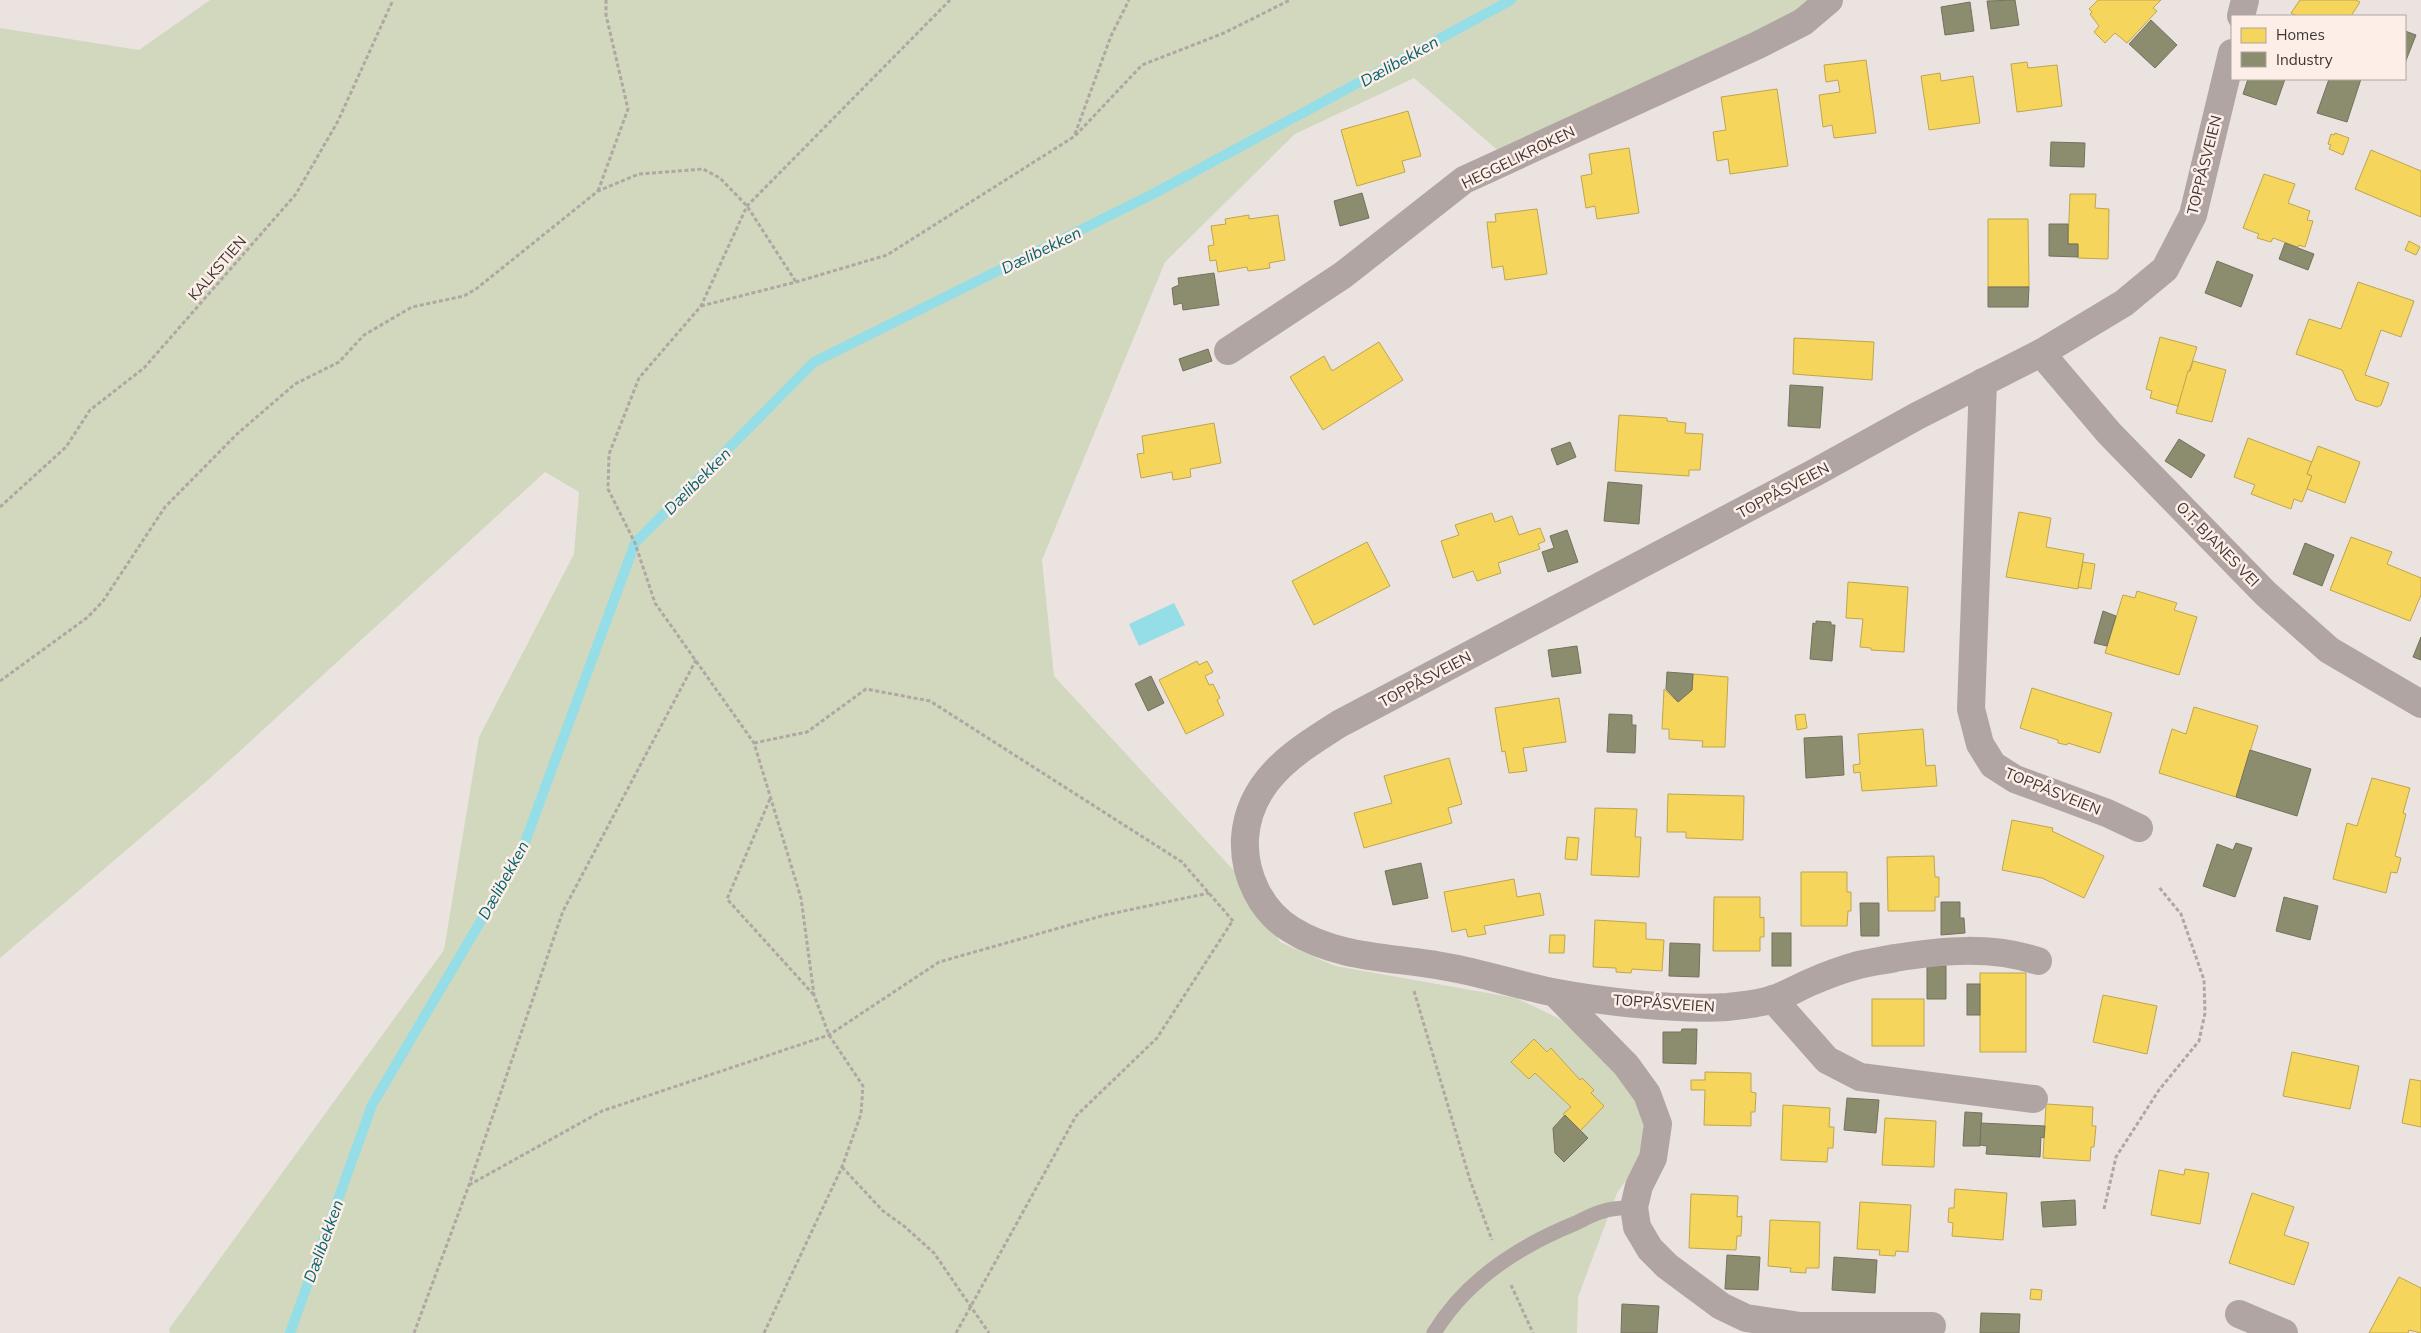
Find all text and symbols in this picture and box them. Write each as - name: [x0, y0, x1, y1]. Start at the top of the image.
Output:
- legend: [2231, 15, 2406, 80]
- text: Homes: [2276, 25, 2325, 44]
- water label: Dælibekken: [1356, 31, 1442, 91]
- text: Industry: [2276, 50, 2333, 69]
- street label: TOPPÅSVEIEN: [2182, 113, 2226, 217]
- street label: HEGGELIKROKEN: [1458, 121, 1578, 193]
- water label: Dælibekken: [998, 222, 1084, 278]
- street label: KALKSTIEN: [184, 232, 250, 304]
- water label: Dælibekken: [659, 443, 735, 519]
- street label: TOPPÅSVEIEN: [1733, 457, 1832, 522]
- street label: O.T. BJANES VEI: [2172, 497, 2264, 591]
- street label: TOPPÅSVEIEN: [1375, 646, 1474, 711]
- street label: TOPPÅSVEIEN: [2002, 762, 2104, 819]
- water label: Dælibekken: [473, 837, 533, 923]
- street label: TOPPÅSVEIEN: [1613, 989, 1715, 1016]
- water label: Dælibekken: [299, 1197, 347, 1285]

